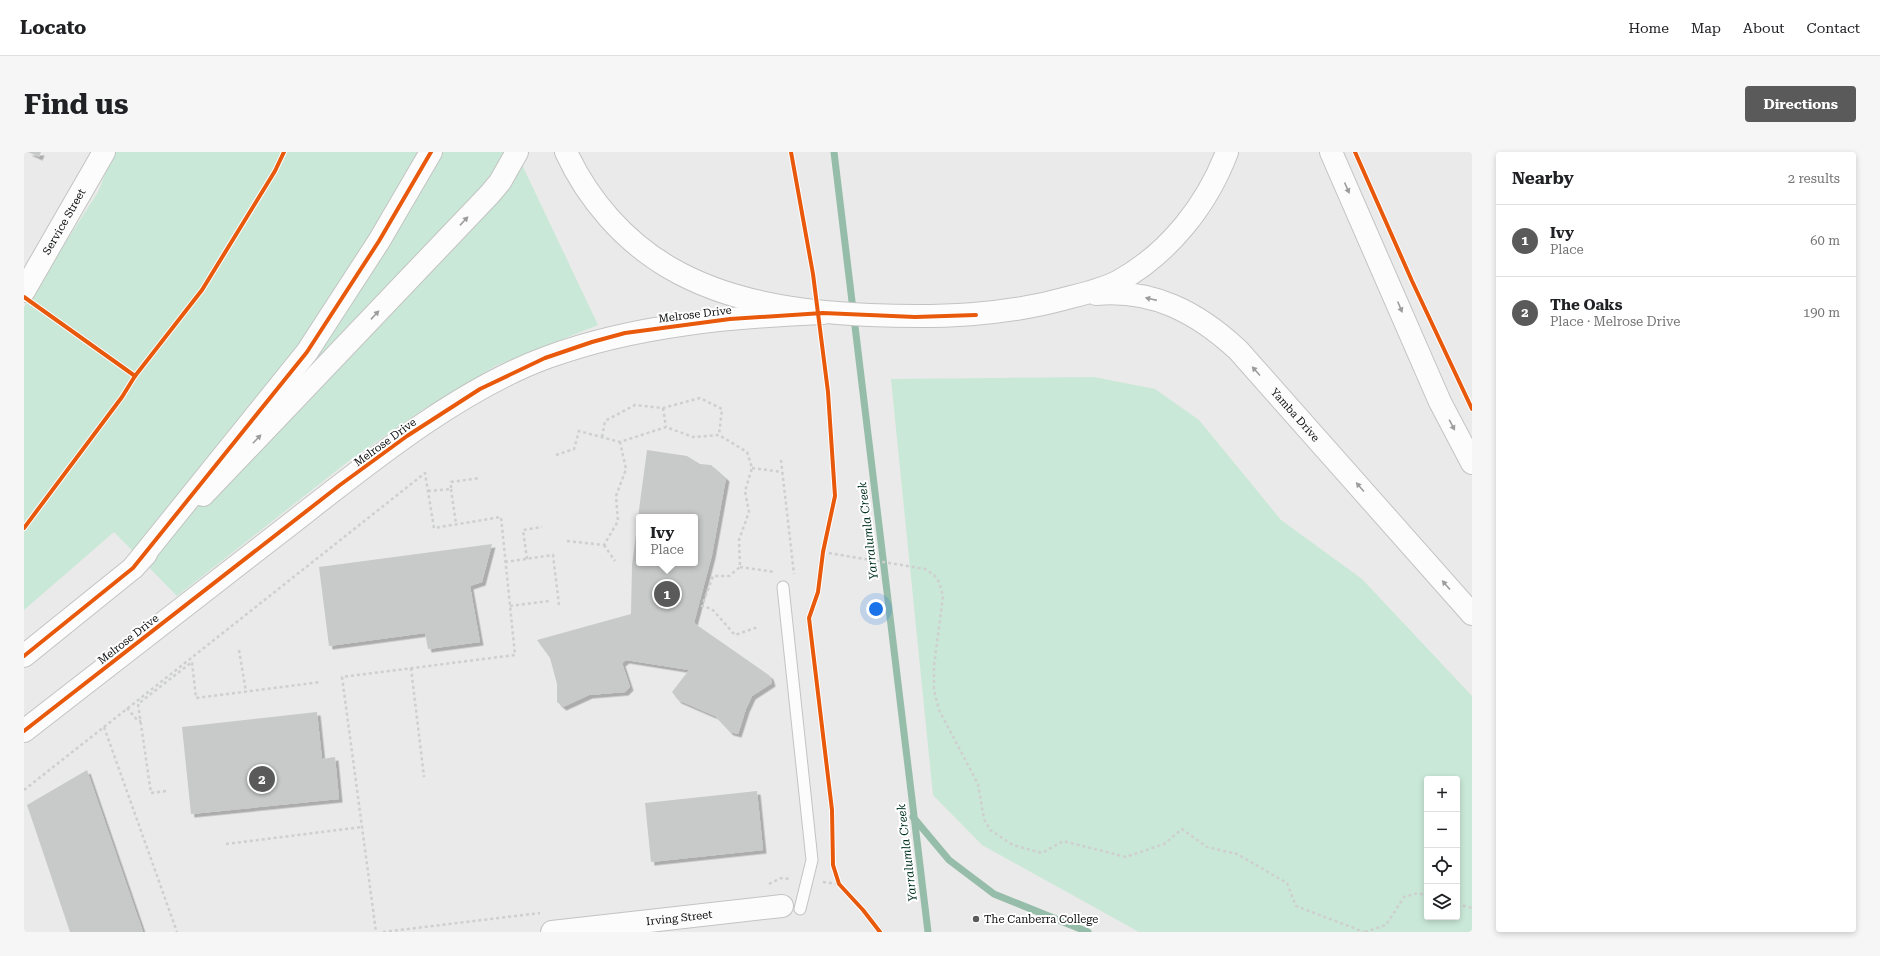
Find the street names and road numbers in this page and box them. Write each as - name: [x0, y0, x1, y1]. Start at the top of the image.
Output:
- street label: Service Street: [40, 186, 89, 257]
- street label: Melrose Drive: [658, 304, 732, 325]
- street label: Yamba Drive: [1268, 386, 1322, 444]
- street label: Melrose Drive: [352, 416, 419, 469]
- street label: Melrose Drive: [95, 612, 161, 667]
- street label: Irving Street: [645, 908, 713, 928]

